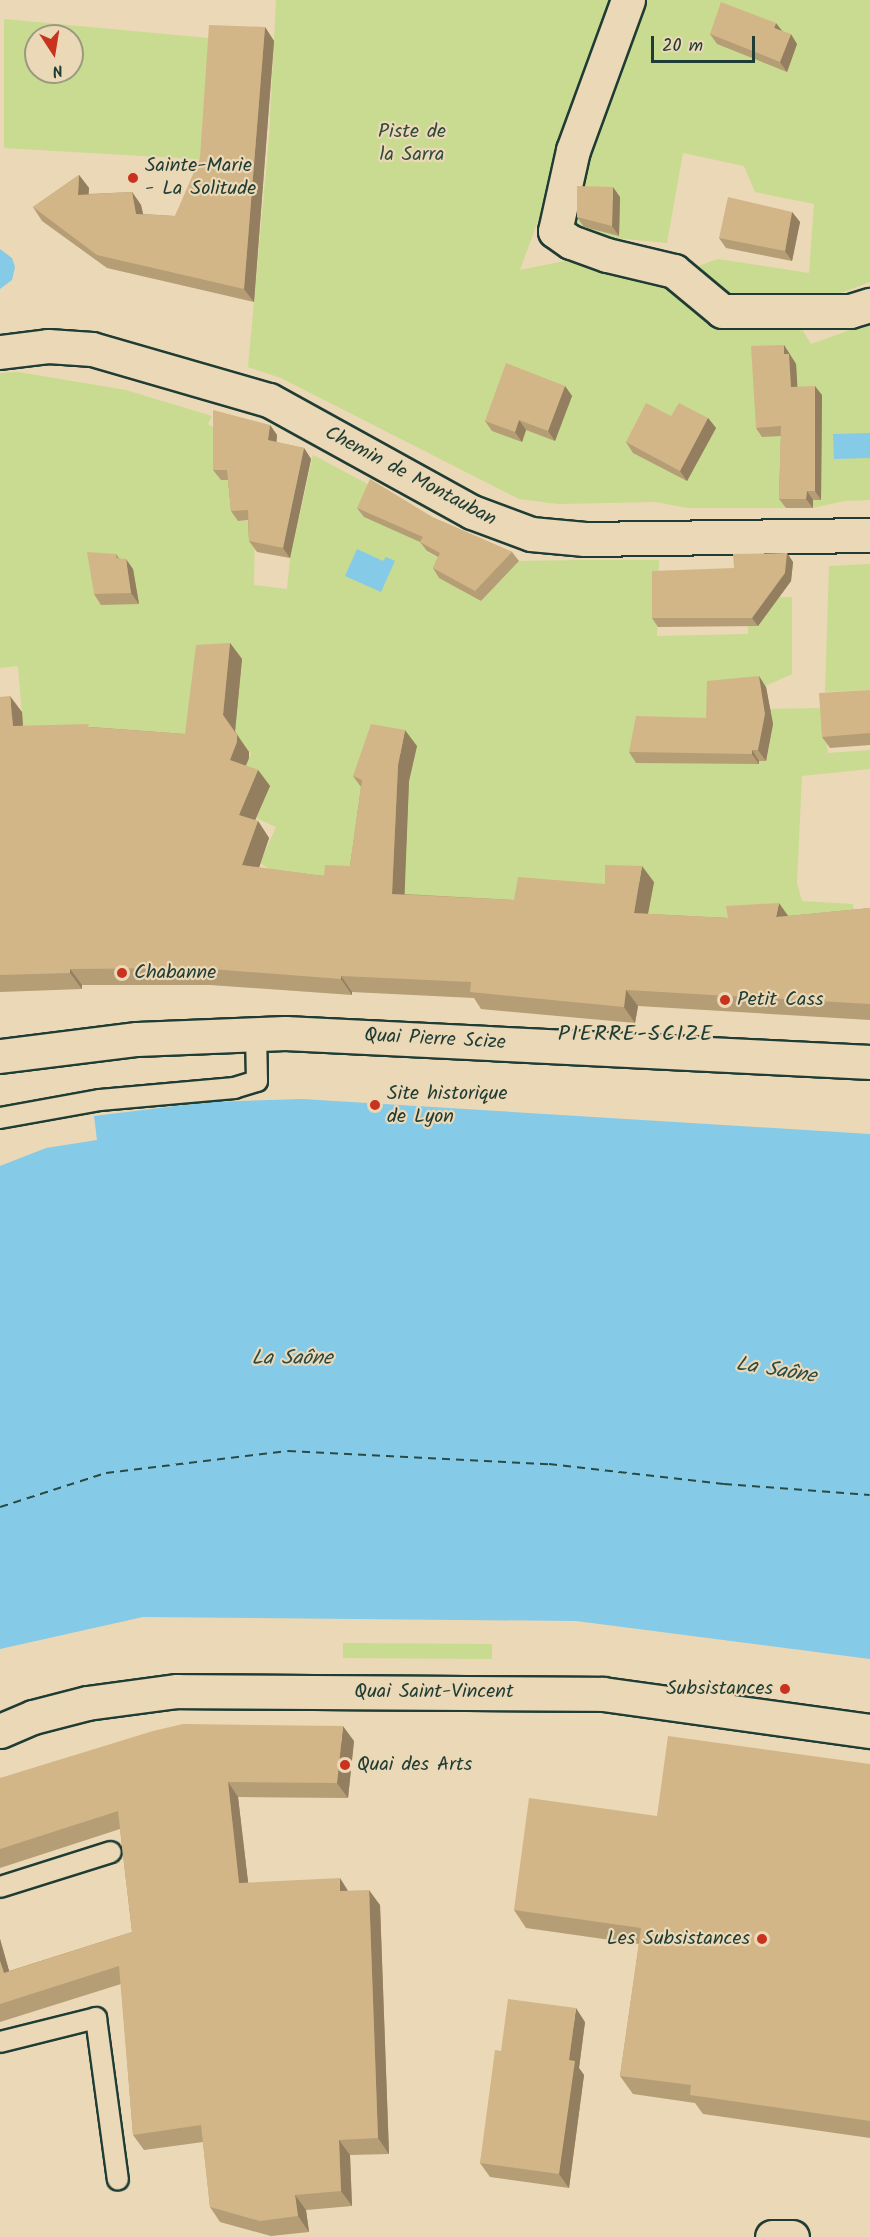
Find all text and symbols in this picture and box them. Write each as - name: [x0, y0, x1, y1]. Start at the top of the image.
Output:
- north arrow: [24, 24, 84, 84]
- scale bar: [654, 24, 758, 62]
- text: 20 m: [662, 32, 703, 61]
- text: N: [50, 57, 65, 83]
- park label: Piste de la Sarra: [378, 120, 446, 167]
- place label: Sainte-Marie - La Solitude: [145, 154, 256, 201]
- marker: Sainte-Marie - La Solitude: [126, 171, 140, 185]
- street label: Chemin de Montauban: [320, 422, 500, 532]
- place label: Chabanne: [134, 961, 216, 985]
- marker: Chabanne: [115, 966, 129, 980]
- place label: Petit Cass: [737, 988, 824, 1012]
- marker: Petit Cass: [718, 993, 732, 1007]
- district label: PIERRE-SCIZE: [558, 1022, 714, 1048]
- street label: Quai Pierre Scize: [364, 1024, 506, 1056]
- place label: Site historique de Lyon: [387, 1082, 507, 1129]
- marker: Site historique de Lyon: [368, 1098, 382, 1112]
- water label: La Saône: [252, 1346, 332, 1372]
- water label: La Saône: [734, 1352, 818, 1390]
- place label: Subsistances: [666, 1677, 773, 1701]
- street label: Quai Saint-Vincent: [354, 1680, 514, 1704]
- marker: Subsistances: [778, 1682, 792, 1696]
- place label: Quai des Arts: [357, 1753, 472, 1777]
- marker: Quai des Arts: [338, 1758, 352, 1772]
- place label: Les Subsistances: [607, 1927, 750, 1951]
- marker: Les Subsistances: [755, 1932, 769, 1946]

